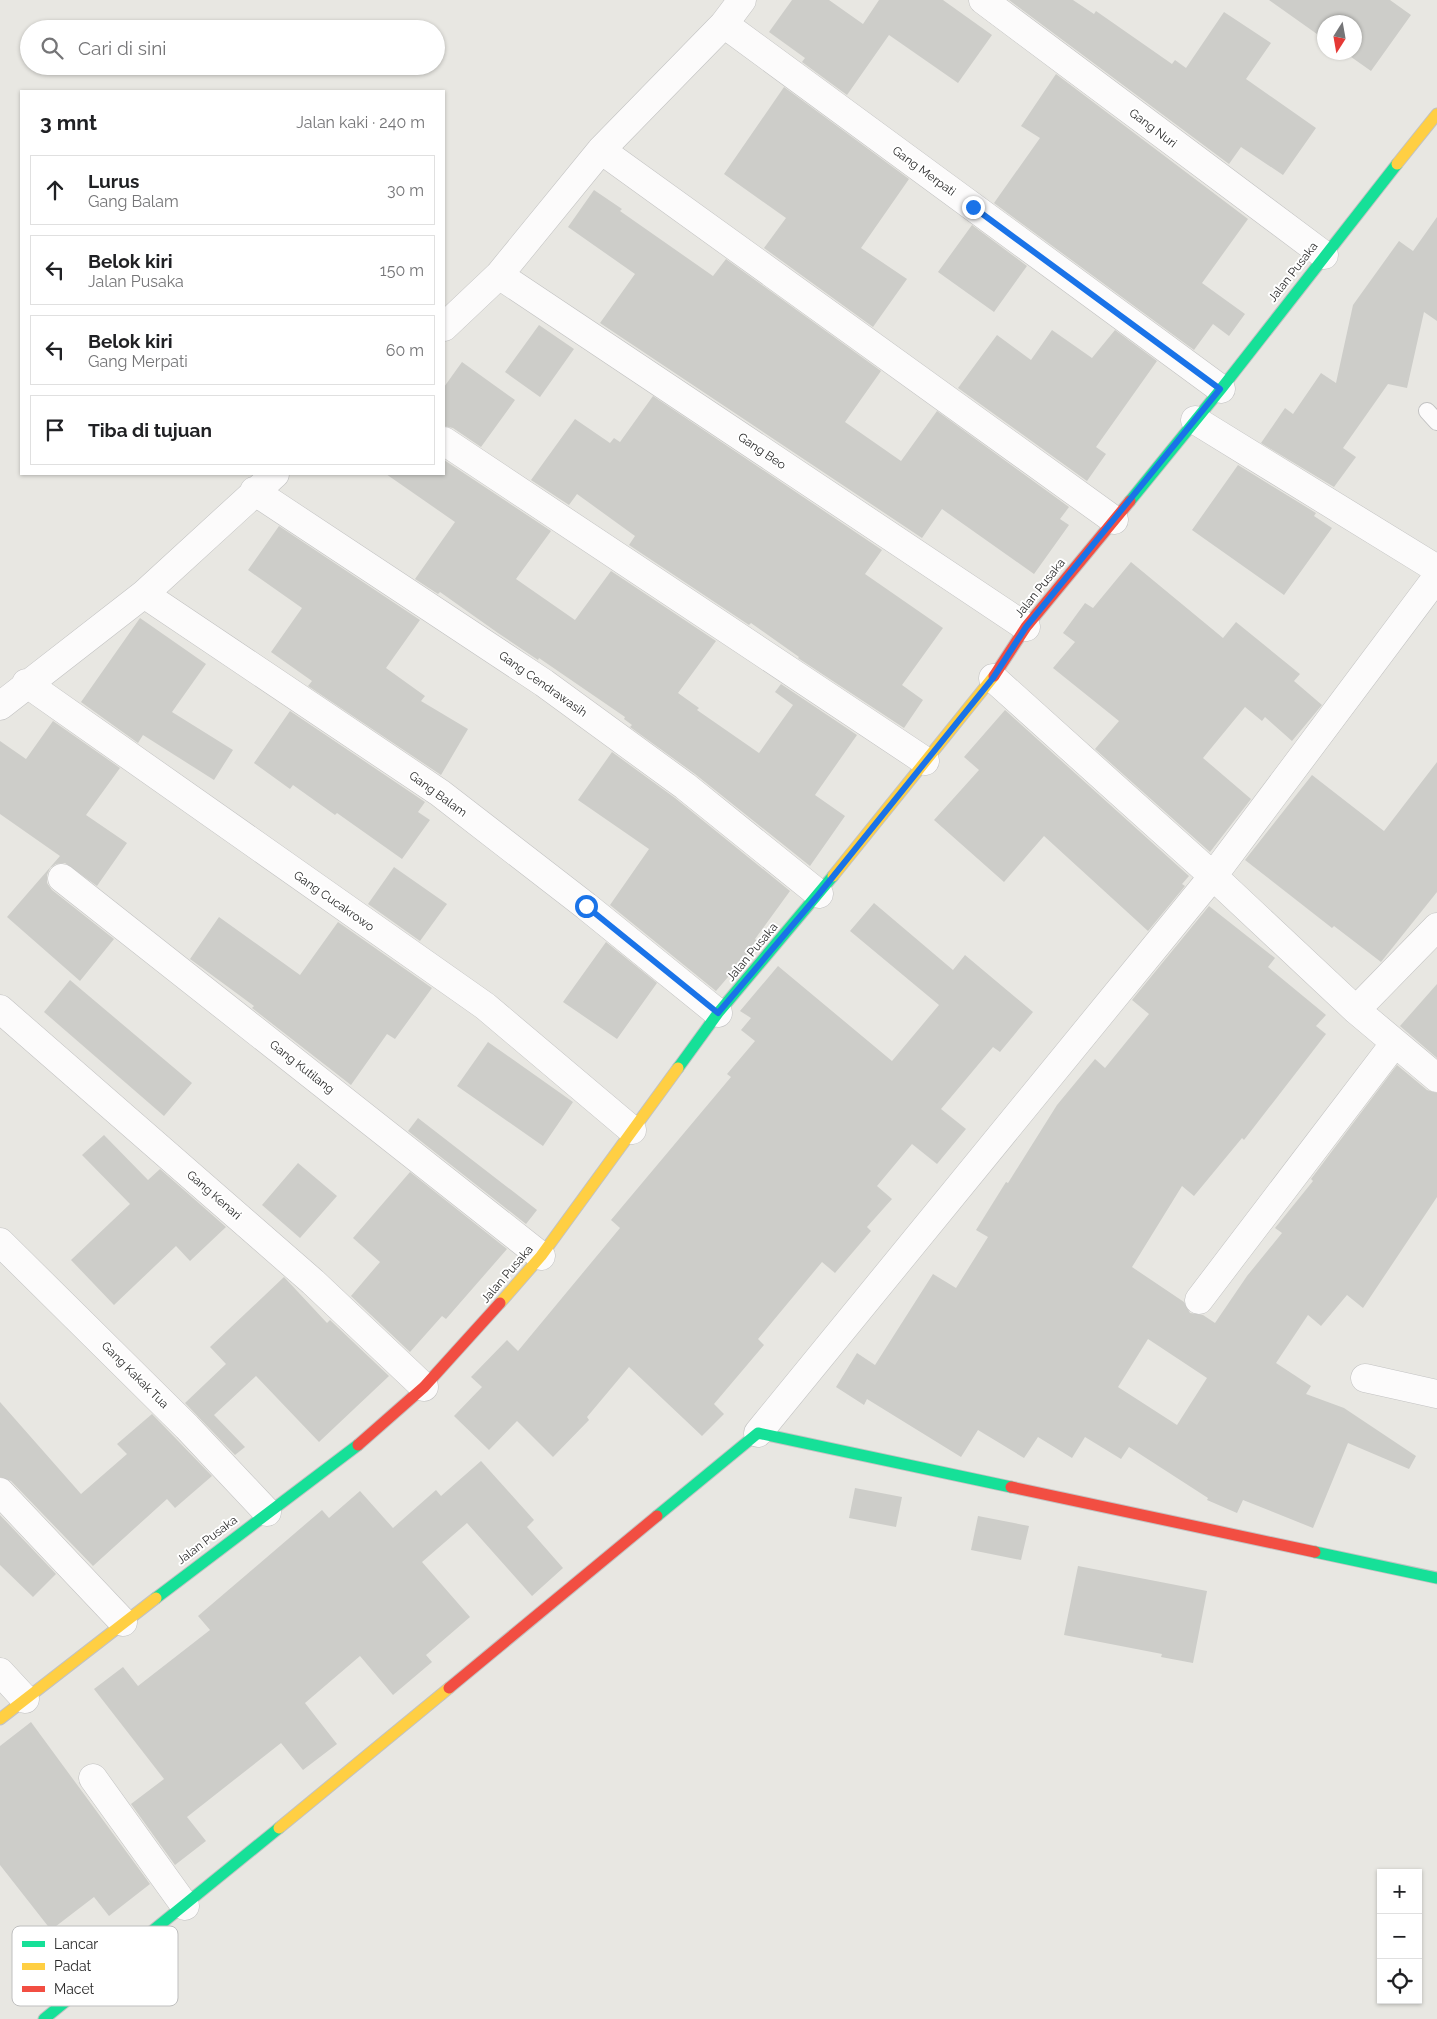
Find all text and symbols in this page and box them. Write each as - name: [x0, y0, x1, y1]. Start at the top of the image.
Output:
- north arrow: [1317, 15, 1362, 60]
- search box: [20, 20, 445, 75]
- icon: search: [38, 34, 66, 62]
- text: Cari di sini: [78, 37, 166, 59]
- street label: Gang Nuri: [1126, 106, 1180, 150]
- text: 3 mnt: [40, 110, 97, 135]
- text: Jalan kaki · 240 m: [296, 113, 425, 132]
- street label: Gang Merpati: [890, 143, 958, 199]
- text: Lurus: [88, 170, 139, 192]
- icon: ahead: [41, 176, 69, 204]
- text: 30 m: [387, 181, 424, 200]
- text: Gang Balam: [88, 192, 179, 211]
- route end: [962, 196, 985, 219]
- street label: Jalan Pusaka: [1265, 239, 1321, 305]
- text: Belok kiri: [88, 250, 173, 272]
- icon: left: [41, 256, 69, 284]
- text: 150 m: [380, 261, 424, 280]
- text: Jalan Pusaka: [88, 272, 184, 291]
- text: Belok kiri: [88, 330, 173, 352]
- icon: left: [41, 336, 69, 364]
- text: 60 m: [386, 341, 424, 360]
- text: Gang Merpati: [88, 352, 188, 371]
- icon: arrive: [41, 416, 69, 444]
- text: Tiba di tujuan: [88, 419, 212, 441]
- street label: Gang Beo: [735, 430, 789, 472]
- street label: Jalan Pusaka: [1012, 556, 1068, 620]
- street label: Gang Cendrawasih: [496, 648, 590, 720]
- street label: Gang Balam: [406, 768, 470, 820]
- street label: Gang Cucakrowo: [291, 868, 377, 934]
- route start: [575, 895, 598, 918]
- street label: Jalan Pusaka: [724, 920, 780, 984]
- street label: Gang Kutilang: [267, 1037, 337, 1097]
- street label: Gang Kenari: [184, 1168, 244, 1222]
- street label: Jalan Pusaka: [478, 1242, 536, 1306]
- street label: Gang Kakak Tua: [99, 1339, 171, 1411]
- street label: Jalan Pusaka: [174, 1513, 240, 1567]
- map controls: [1377, 1869, 1422, 2004]
- button: +: [1377, 1869, 1422, 1914]
- button: −: [1377, 1914, 1422, 1959]
- legend: [12, 1926, 178, 2006]
- text: Lancar: [54, 1936, 98, 1952]
- text: Padat: [54, 1958, 92, 1974]
- button: locate: [1377, 1959, 1422, 2004]
- text: Macet: [54, 1981, 95, 1997]

